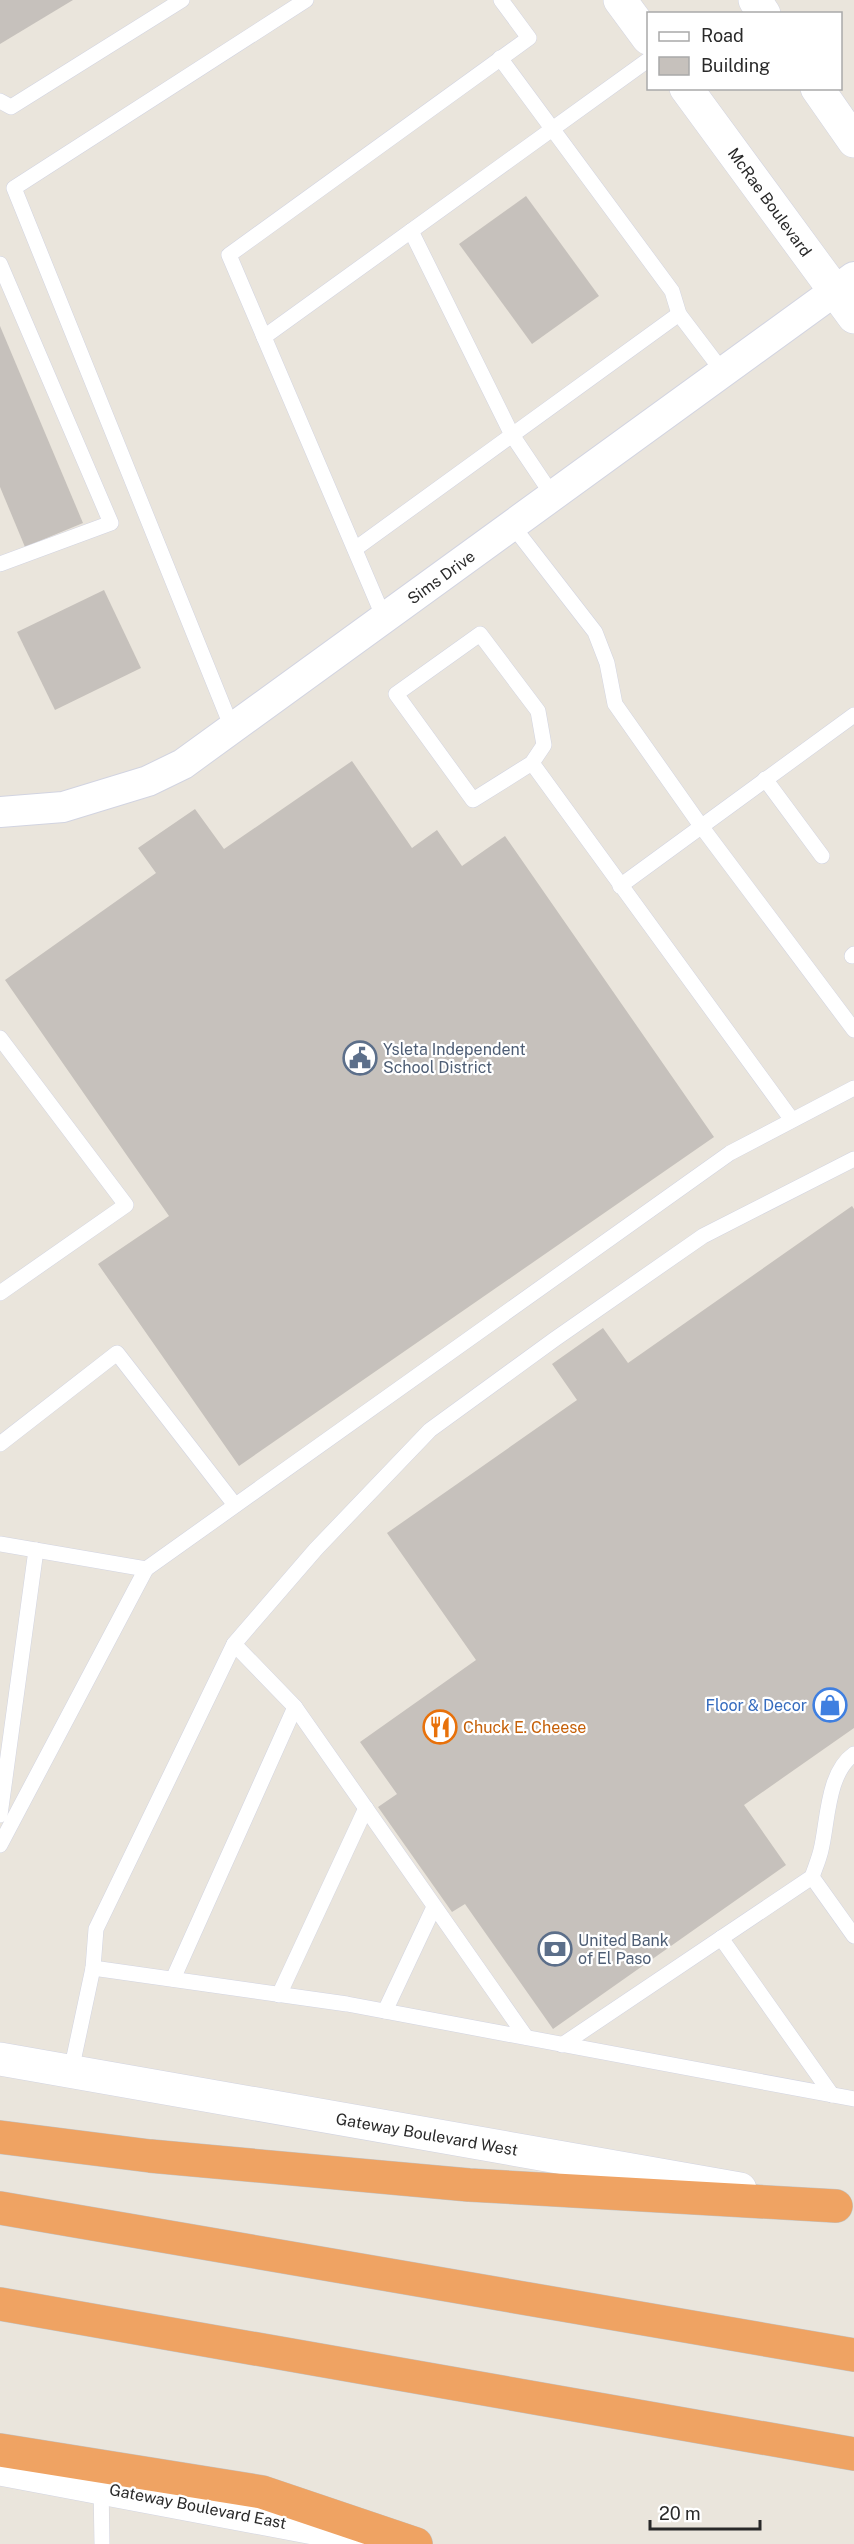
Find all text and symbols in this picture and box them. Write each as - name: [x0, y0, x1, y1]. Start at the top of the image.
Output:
- legend: [647, 12, 842, 90]
- text: Road: [701, 25, 744, 46]
- text: Building: [701, 55, 770, 76]
- street label: McRae Boulevard: [724, 144, 815, 260]
- street label: Sims Drive: [404, 547, 479, 608]
- public building icon: Ysleta Independent School District: [342, 1040, 378, 1076]
- place label: Ysleta Independent School District: [383, 1040, 526, 1077]
- shop icon: Floor & Decor: [812, 1687, 848, 1723]
- place label: Floor & Decor: [705, 1696, 807, 1715]
- restaurant icon: Chuck E. Cheese: [422, 1709, 458, 1745]
- place label: Chuck E. Cheese: [463, 1718, 586, 1737]
- bank icon: United Bank of El Paso: [537, 1931, 573, 1967]
- place label: United Bank of El Paso: [578, 1931, 669, 1968]
- street label: Gateway Boulevard West: [334, 2109, 519, 2160]
- street label: Gateway Boulevard East: [108, 2480, 288, 2533]
- scale bar: [650, 2493, 760, 2531]
- text: 20 m: [659, 2503, 701, 2524]

